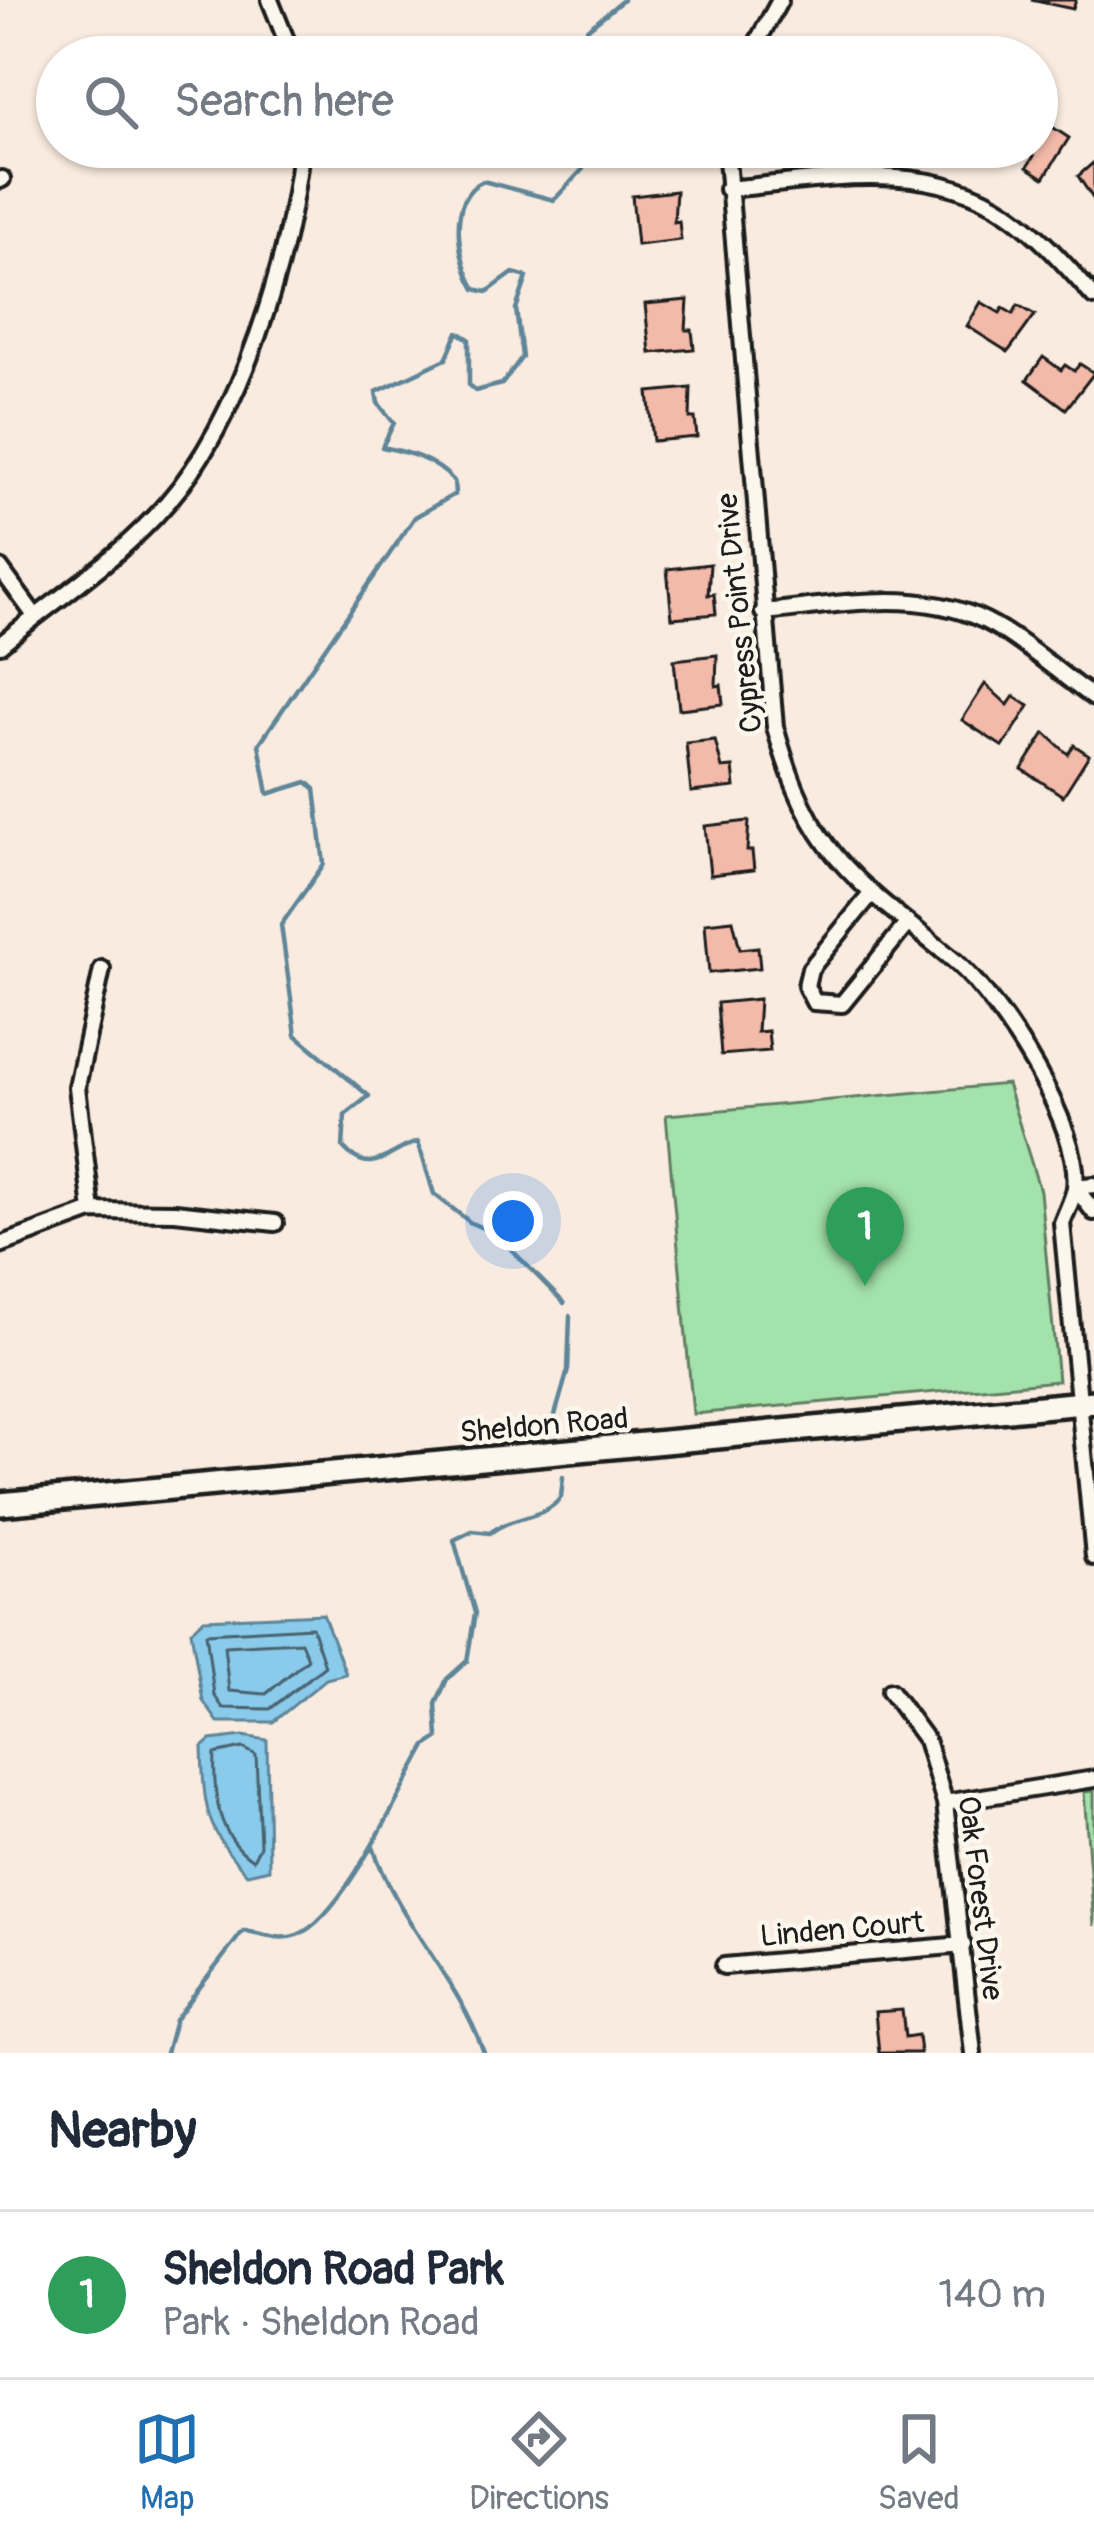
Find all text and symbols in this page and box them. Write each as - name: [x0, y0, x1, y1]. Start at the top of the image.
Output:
- search box: [36, 36, 1058, 168]
- icon: search: [78, 69, 144, 135]
- text: Search here: [174, 74, 394, 130]
- street label: Cypress Point Drive: [708, 491, 770, 735]
- pin: 1: [826, 1187, 904, 1286]
- your location: [483, 1191, 543, 1251]
- street label: Sheldon Road: [458, 1400, 630, 1451]
- street label: Oak Forest Drive: [950, 1794, 1011, 2003]
- street label: Linden Court: [759, 1904, 926, 1955]
- text: Nearby: [48, 2099, 196, 2163]
- text: Sheldon Road Park: [162, 2242, 504, 2298]
- text: 1: [79, 2270, 95, 2319]
- text: 140 m: [938, 2270, 1046, 2319]
- text: Park · Sheldon Road: [162, 2298, 480, 2347]
- tab: Map: [134, 2406, 200, 2519]
- tab: Directions: [469, 2406, 609, 2519]
- tab: Saved: [878, 2406, 960, 2519]

